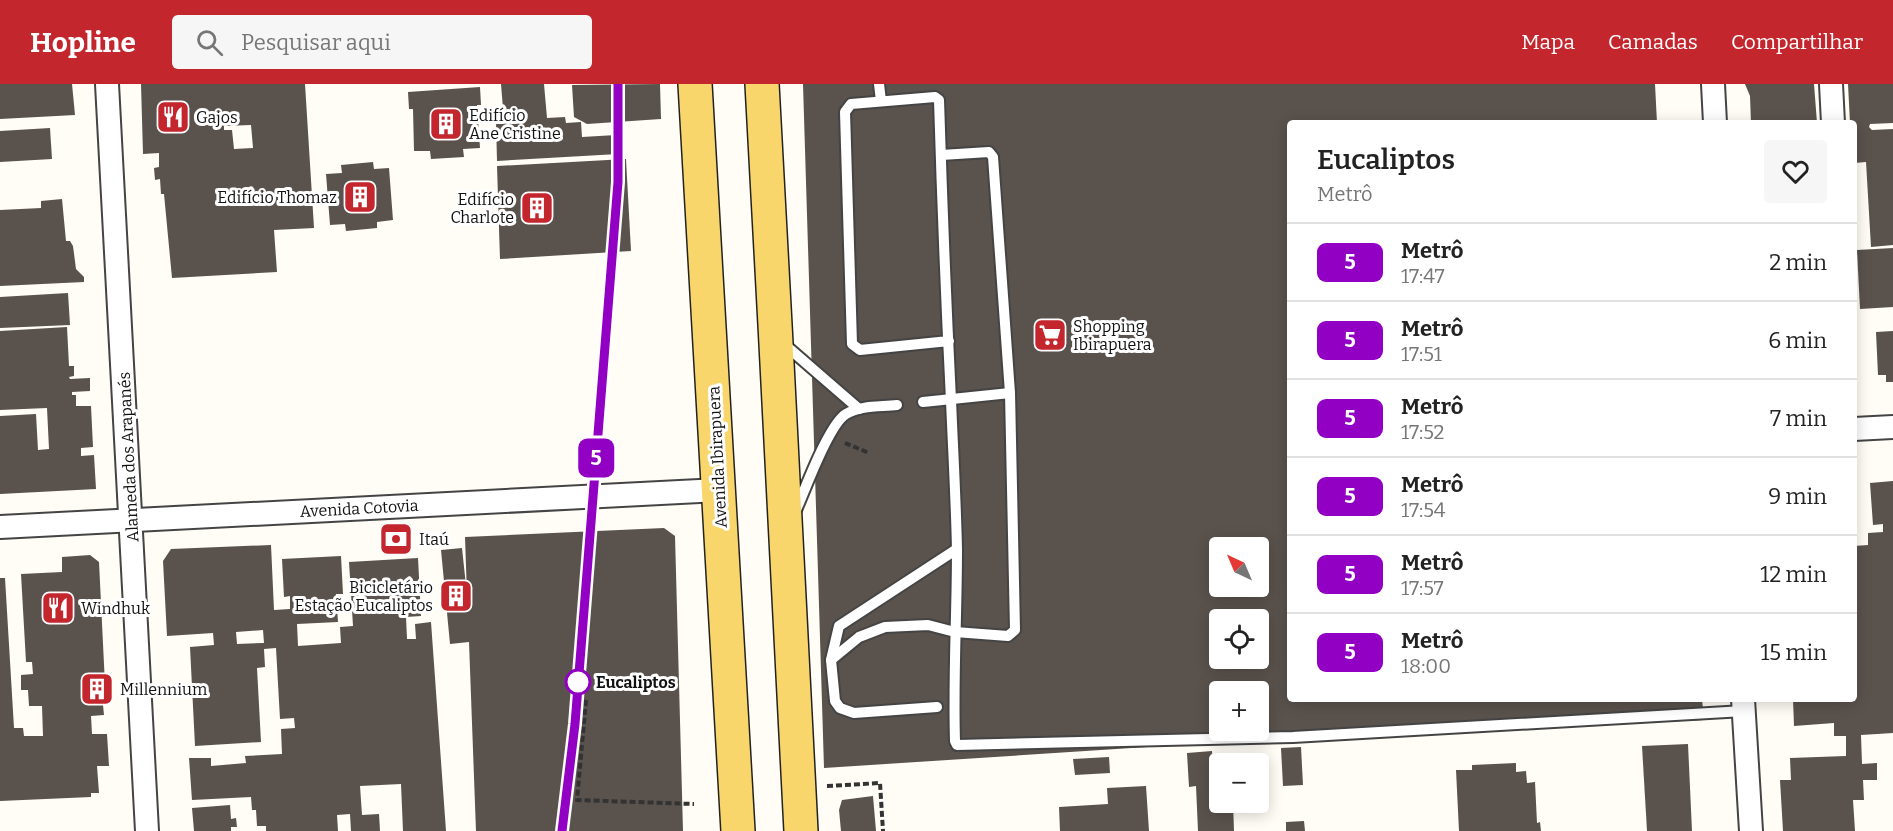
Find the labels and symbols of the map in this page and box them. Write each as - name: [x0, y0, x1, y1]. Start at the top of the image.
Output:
- restaurant icon: Gajos: [155, 99, 191, 135]
- building icon: Edifício Ane Cristine: [428, 106, 464, 142]
- place label: Edifício Ane Cristine: [469, 106, 561, 143]
- place label: Gajos: [196, 108, 238, 127]
- building icon: Edifício Thomaz: [342, 179, 378, 215]
- place label: Edifício Thomaz: [217, 188, 337, 207]
- place label: Edifício Charlote: [451, 190, 514, 227]
- building icon: Edifício Charlote: [519, 190, 555, 226]
- supermarket icon: Shopping Ibirapuera: [1032, 317, 1068, 353]
- place label: Shopping Ibirapuera: [1073, 317, 1152, 354]
- street label: Alameda dos Arapanés: [115, 371, 142, 542]
- street label: Avenida Ibirapuera: [704, 385, 731, 528]
- line badge: 5: [576, 438, 616, 478]
- street label: Avenida Cotovia: [299, 496, 419, 521]
- bank icon: Itaú: [378, 521, 414, 557]
- place label: Itaú: [419, 530, 449, 549]
- north arrow: [1209, 537, 1269, 597]
- place label: Bicicletário Estação Eucaliptos: [295, 578, 433, 615]
- building icon: Bicicletário Estação Eucaliptos: [438, 578, 474, 614]
- restaurant icon: Windhuk: [40, 590, 76, 626]
- place label: Windhuk: [81, 599, 150, 618]
- marker: Eucaliptos: [565, 669, 591, 695]
- building icon: Millennium: [79, 671, 115, 707]
- place label: Eucaliptos: [596, 673, 676, 692]
- place label: Millennium: [120, 680, 207, 699]

